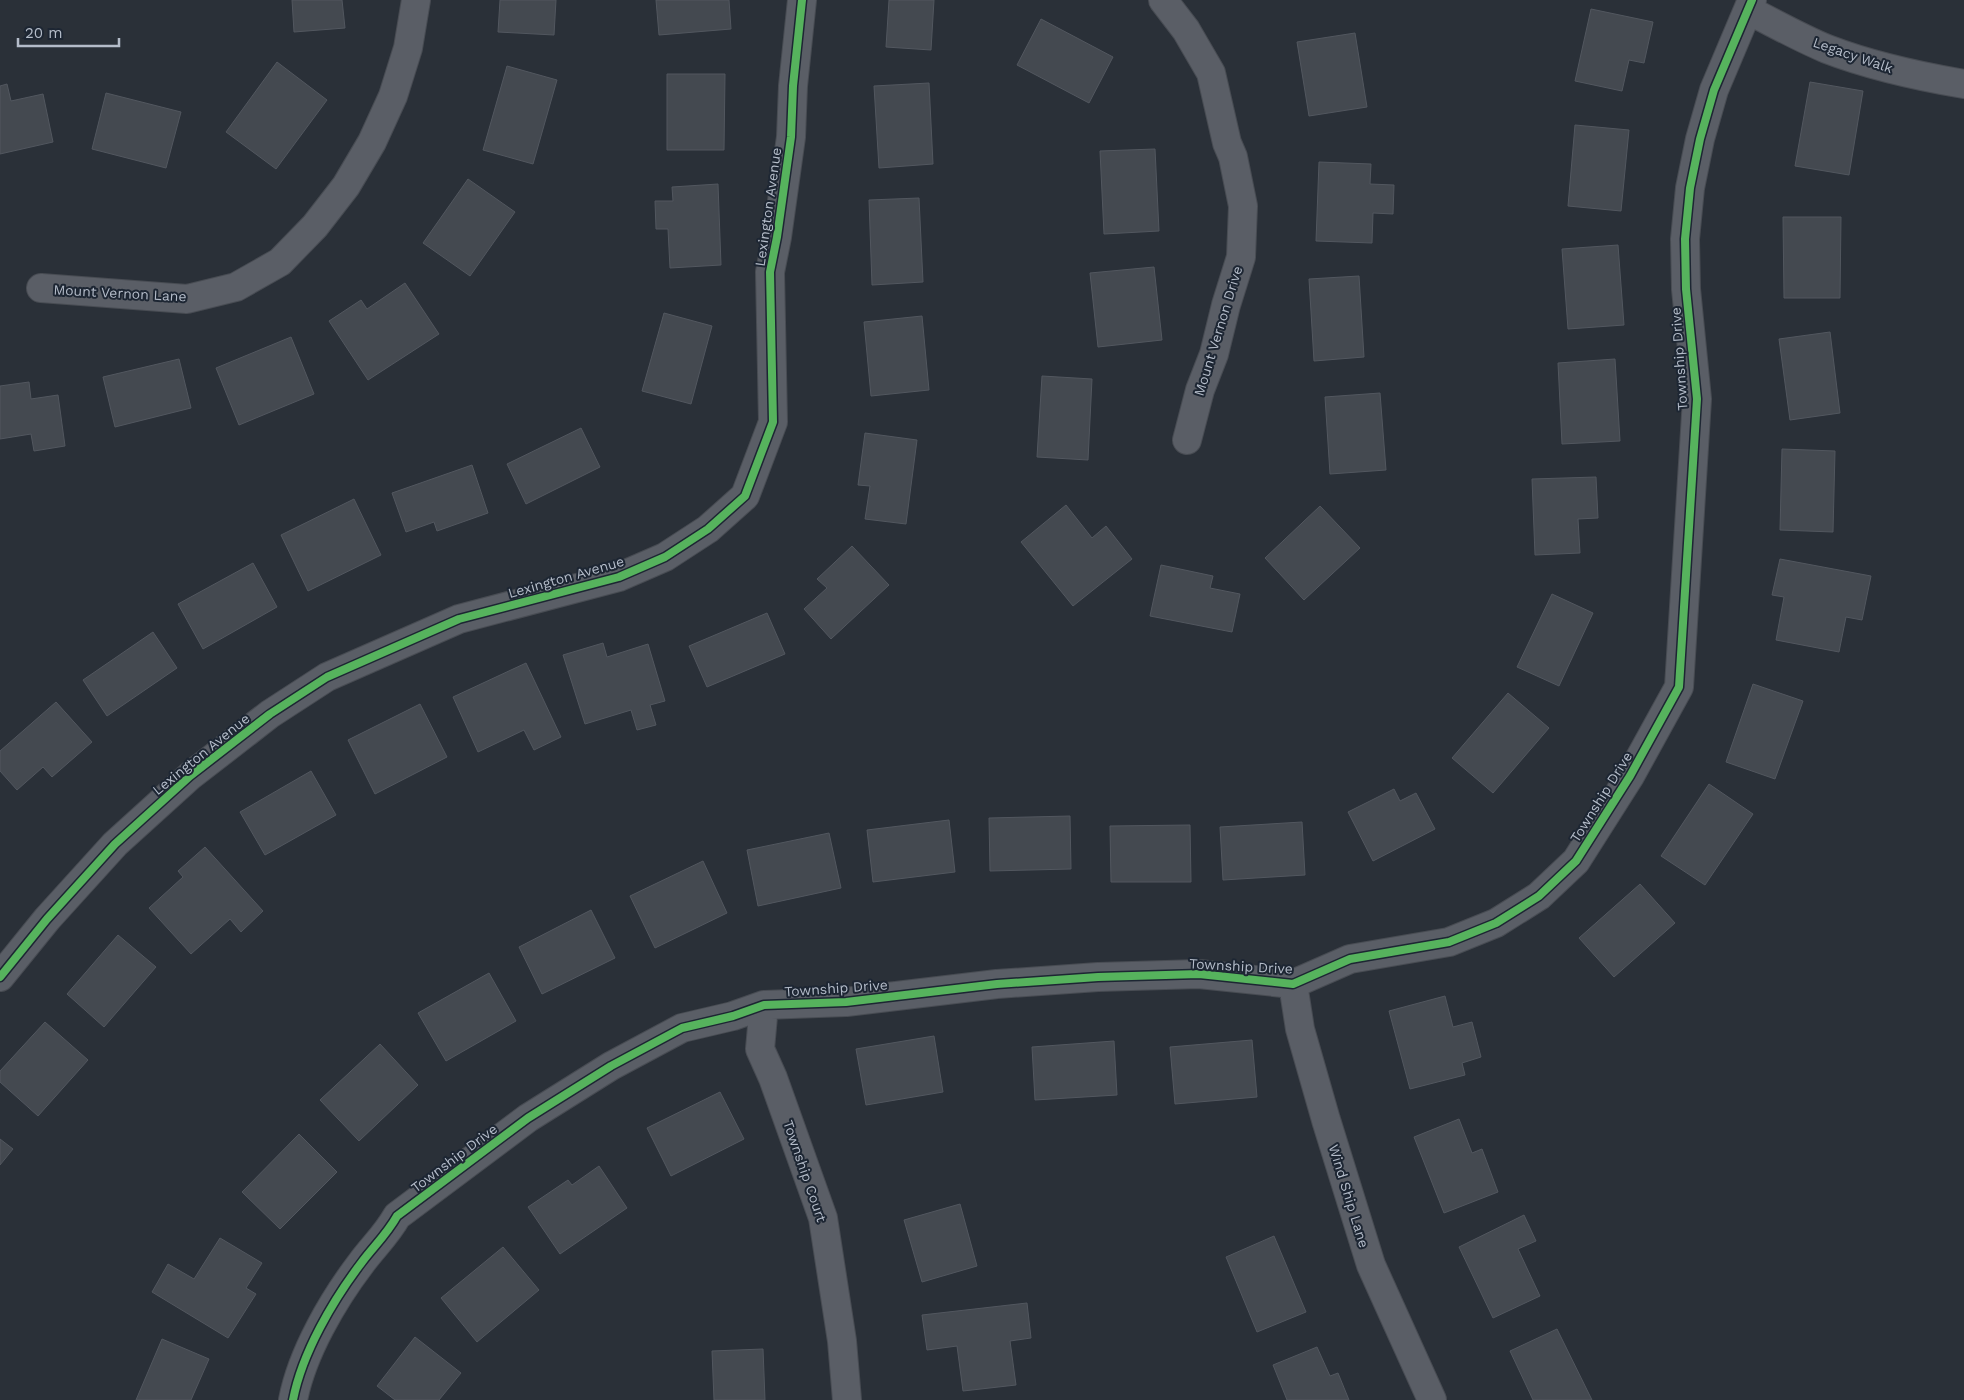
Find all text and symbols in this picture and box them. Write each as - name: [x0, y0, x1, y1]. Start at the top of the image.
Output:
- scale bar: [18, 15, 119, 47]
- text: 20 m: [25, 24, 63, 42]
- street label: Legacy Walk: [1811, 34, 1895, 76]
- street label: Lexington Avenue: [752, 146, 784, 268]
- street label: Mount Vernon Drive: [1191, 264, 1245, 398]
- street label: Mount Vernon Lane: [53, 282, 187, 304]
- street label: Township Drive: [1667, 307, 1691, 411]
- street label: Lexington Avenue: [506, 553, 626, 601]
- street label: Lexington Avenue: [149, 710, 253, 798]
- street label: Township Drive: [1567, 749, 1635, 845]
- street label: Township Drive: [1189, 955, 1293, 977]
- street label: Township Drive: [784, 976, 888, 1000]
- street label: Township Court: [780, 1118, 830, 1224]
- street label: Township Drive: [408, 1120, 500, 1196]
- street label: Wind Ship Lane: [1326, 1142, 1372, 1250]

